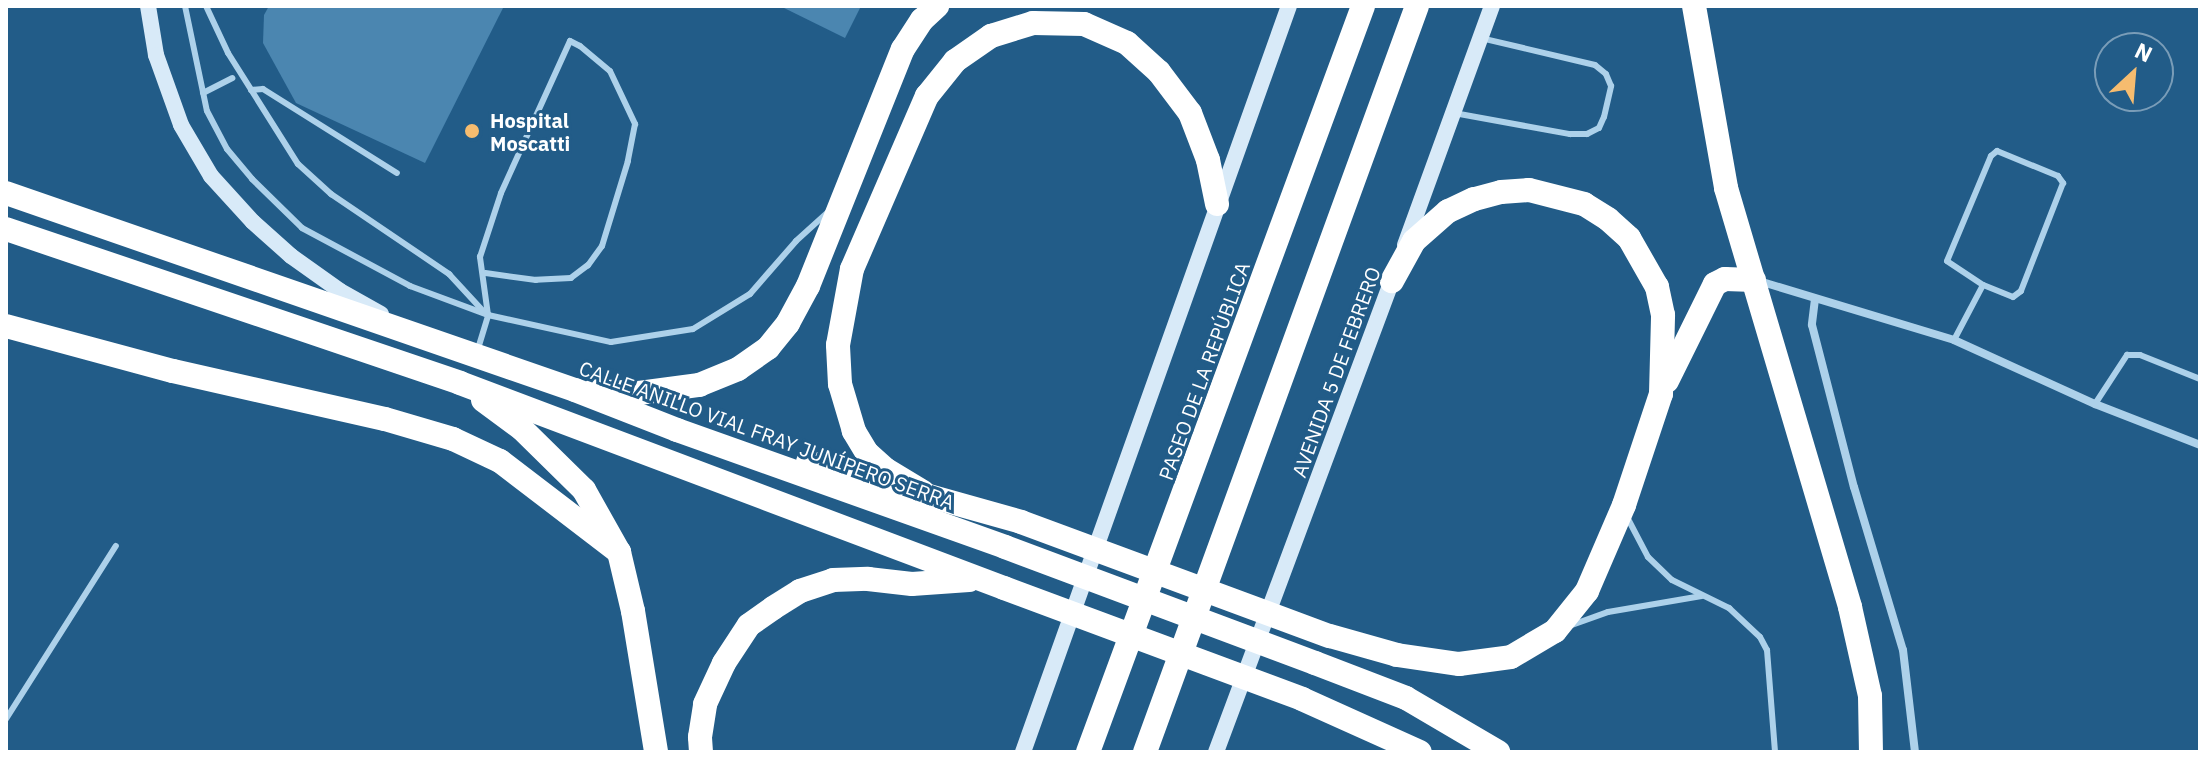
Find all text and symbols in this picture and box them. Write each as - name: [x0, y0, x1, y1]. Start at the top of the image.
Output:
- north arrow: [2094, 32, 2174, 112]
- text: N: [2130, 35, 2157, 68]
- place label: Hospital Moscatti: [490, 108, 570, 155]
- marker: Hospital Moscatti: [461, 120, 483, 142]
- street label: PASEO DE LA REPÚBLICA: [1153, 259, 1255, 483]
- street label: AVENIDA 5 DE FEBRERO: [1287, 263, 1385, 481]
- street label: CALLE ANILLO VIAL FRAY JUNÍPERO SERRA: [576, 356, 958, 514]

